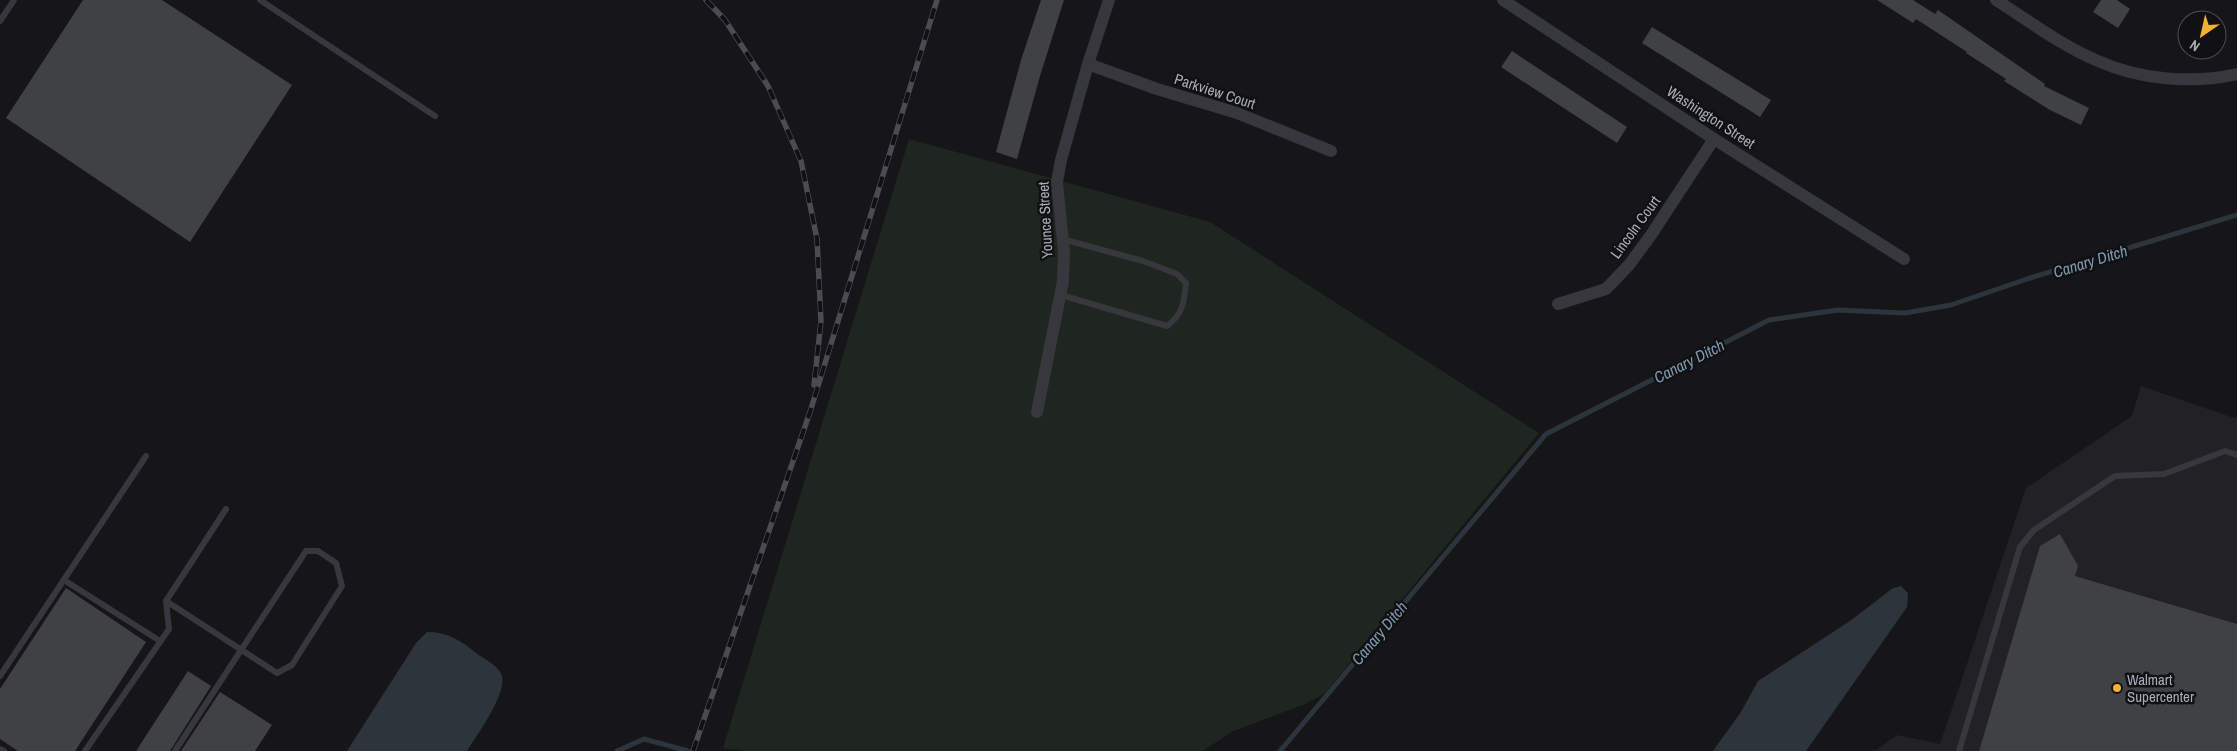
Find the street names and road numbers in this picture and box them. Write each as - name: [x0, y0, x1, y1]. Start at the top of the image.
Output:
- street label: Parkview Court: [1172, 68, 1259, 114]
- street label: Washington Street: [1663, 81, 1760, 154]
- street label: Younce Street: [1032, 180, 1058, 259]
- street label: Lincoln Court: [1605, 191, 1665, 263]

